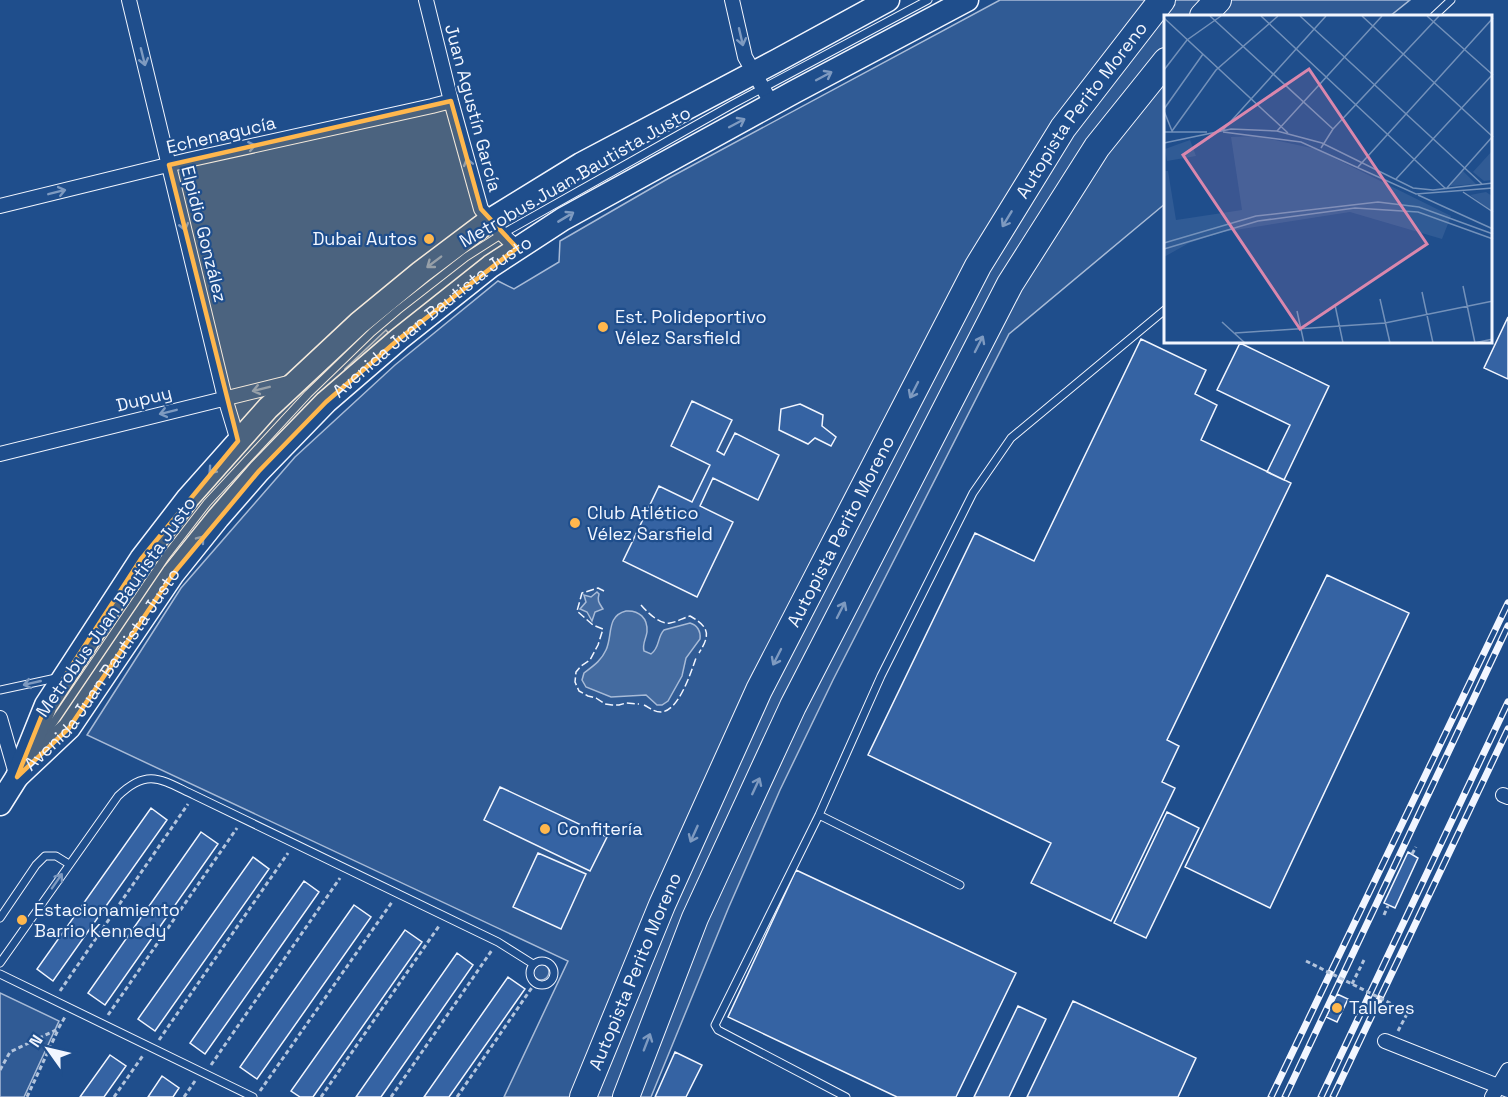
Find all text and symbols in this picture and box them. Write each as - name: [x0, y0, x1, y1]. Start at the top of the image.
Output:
- inset map: [1164, 15, 1493, 344]
- street label: Autopista Perito Moreno: [1010, 17, 1152, 203]
- street label: Juan Agustín García: [440, 21, 507, 194]
- one-way arrow: [736, 27, 747, 46]
- one-way arrow: [138, 47, 149, 66]
- one-way arrow: [815, 70, 832, 82]
- street label: Metrobus Juan Bautista Justo: [455, 101, 695, 252]
- street label: Echenagucía: [164, 111, 278, 158]
- one-way arrow: [728, 117, 745, 129]
- one-way arrow: [237, 141, 256, 153]
- one-way arrow: [463, 158, 474, 177]
- street label: Elpidio González: [176, 163, 233, 305]
- one-way arrow: [47, 185, 66, 197]
- one-way arrow: [557, 210, 574, 222]
- one-way arrow: [1001, 210, 1013, 227]
- one-way arrow: [177, 212, 189, 231]
- place label: Dubai Autos: [312, 227, 417, 250]
- street label: Avenida Juan Bautista Justo: [327, 230, 536, 402]
- marker: Dubai Autos: [422, 232, 436, 246]
- one-way arrow: [426, 256, 442, 269]
- place label: Est. Polideportivo Vélez Sarsfield: [615, 305, 767, 349]
- marker: Est. Polideportivo Vélez Sarsfield: [596, 320, 610, 334]
- one-way arrow: [974, 335, 985, 353]
- street label: Dupuy: [114, 381, 174, 417]
- one-way arrow: [908, 381, 919, 399]
- one-way arrow: [252, 384, 271, 396]
- one-way arrow: [159, 407, 178, 418]
- street label: Autopista Perito Moreno: [782, 432, 899, 631]
- one-way arrow: [208, 459, 222, 474]
- street label: Metrobus Juan Bautista Justo: [31, 492, 201, 721]
- place label: Club Atlético Vélez Sarsfield: [587, 501, 713, 545]
- marker: Club Atlético Vélez Sarsfield: [568, 516, 582, 530]
- one-way arrow: [192, 535, 205, 551]
- street label: Avenida Juan Bautista Justo: [19, 563, 185, 776]
- one-way arrow: [836, 602, 848, 620]
- one-way arrow: [770, 648, 782, 666]
- one-way arrow: [23, 678, 43, 689]
- one-way arrow: [751, 777, 763, 795]
- place label: Confitería: [557, 817, 643, 840]
- marker: Confitería: [538, 822, 552, 836]
- one-way arrow: [688, 824, 700, 842]
- street label: Autopista Perito Moreno: [583, 869, 686, 1074]
- one-way arrow: [51, 873, 63, 889]
- place label: Estacionamiento Barrio Kennedy: [34, 898, 180, 942]
- marker: Estacionamiento Barrio Kennedy: [15, 913, 29, 927]
- place label: Talleres: [1349, 996, 1414, 1019]
- marker: Talleres: [1330, 1001, 1344, 1015]
- north arrow: [18, 1019, 78, 1079]
- text: N: [24, 1031, 48, 1051]
- one-way arrow: [642, 1034, 653, 1052]

